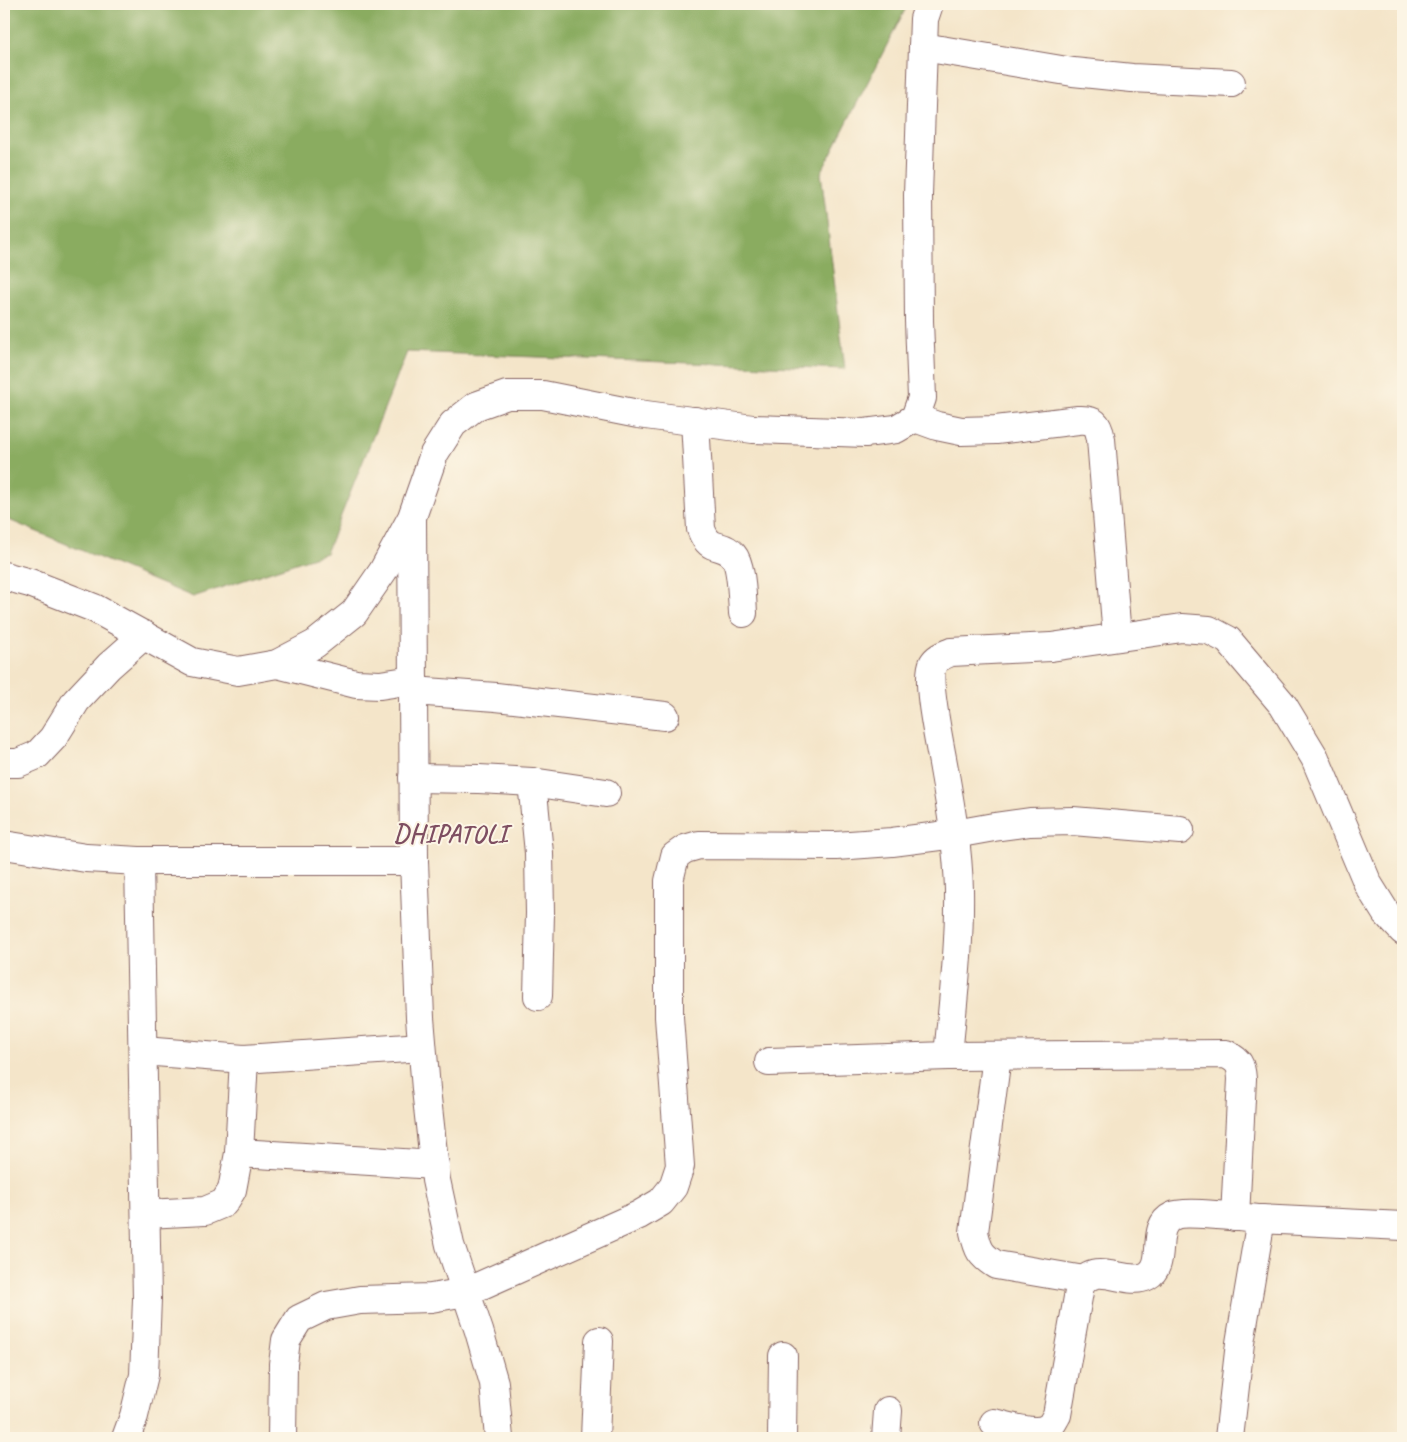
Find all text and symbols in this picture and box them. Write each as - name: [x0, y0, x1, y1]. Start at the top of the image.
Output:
- district label: DHIPATOLI: [394, 818, 513, 850]

